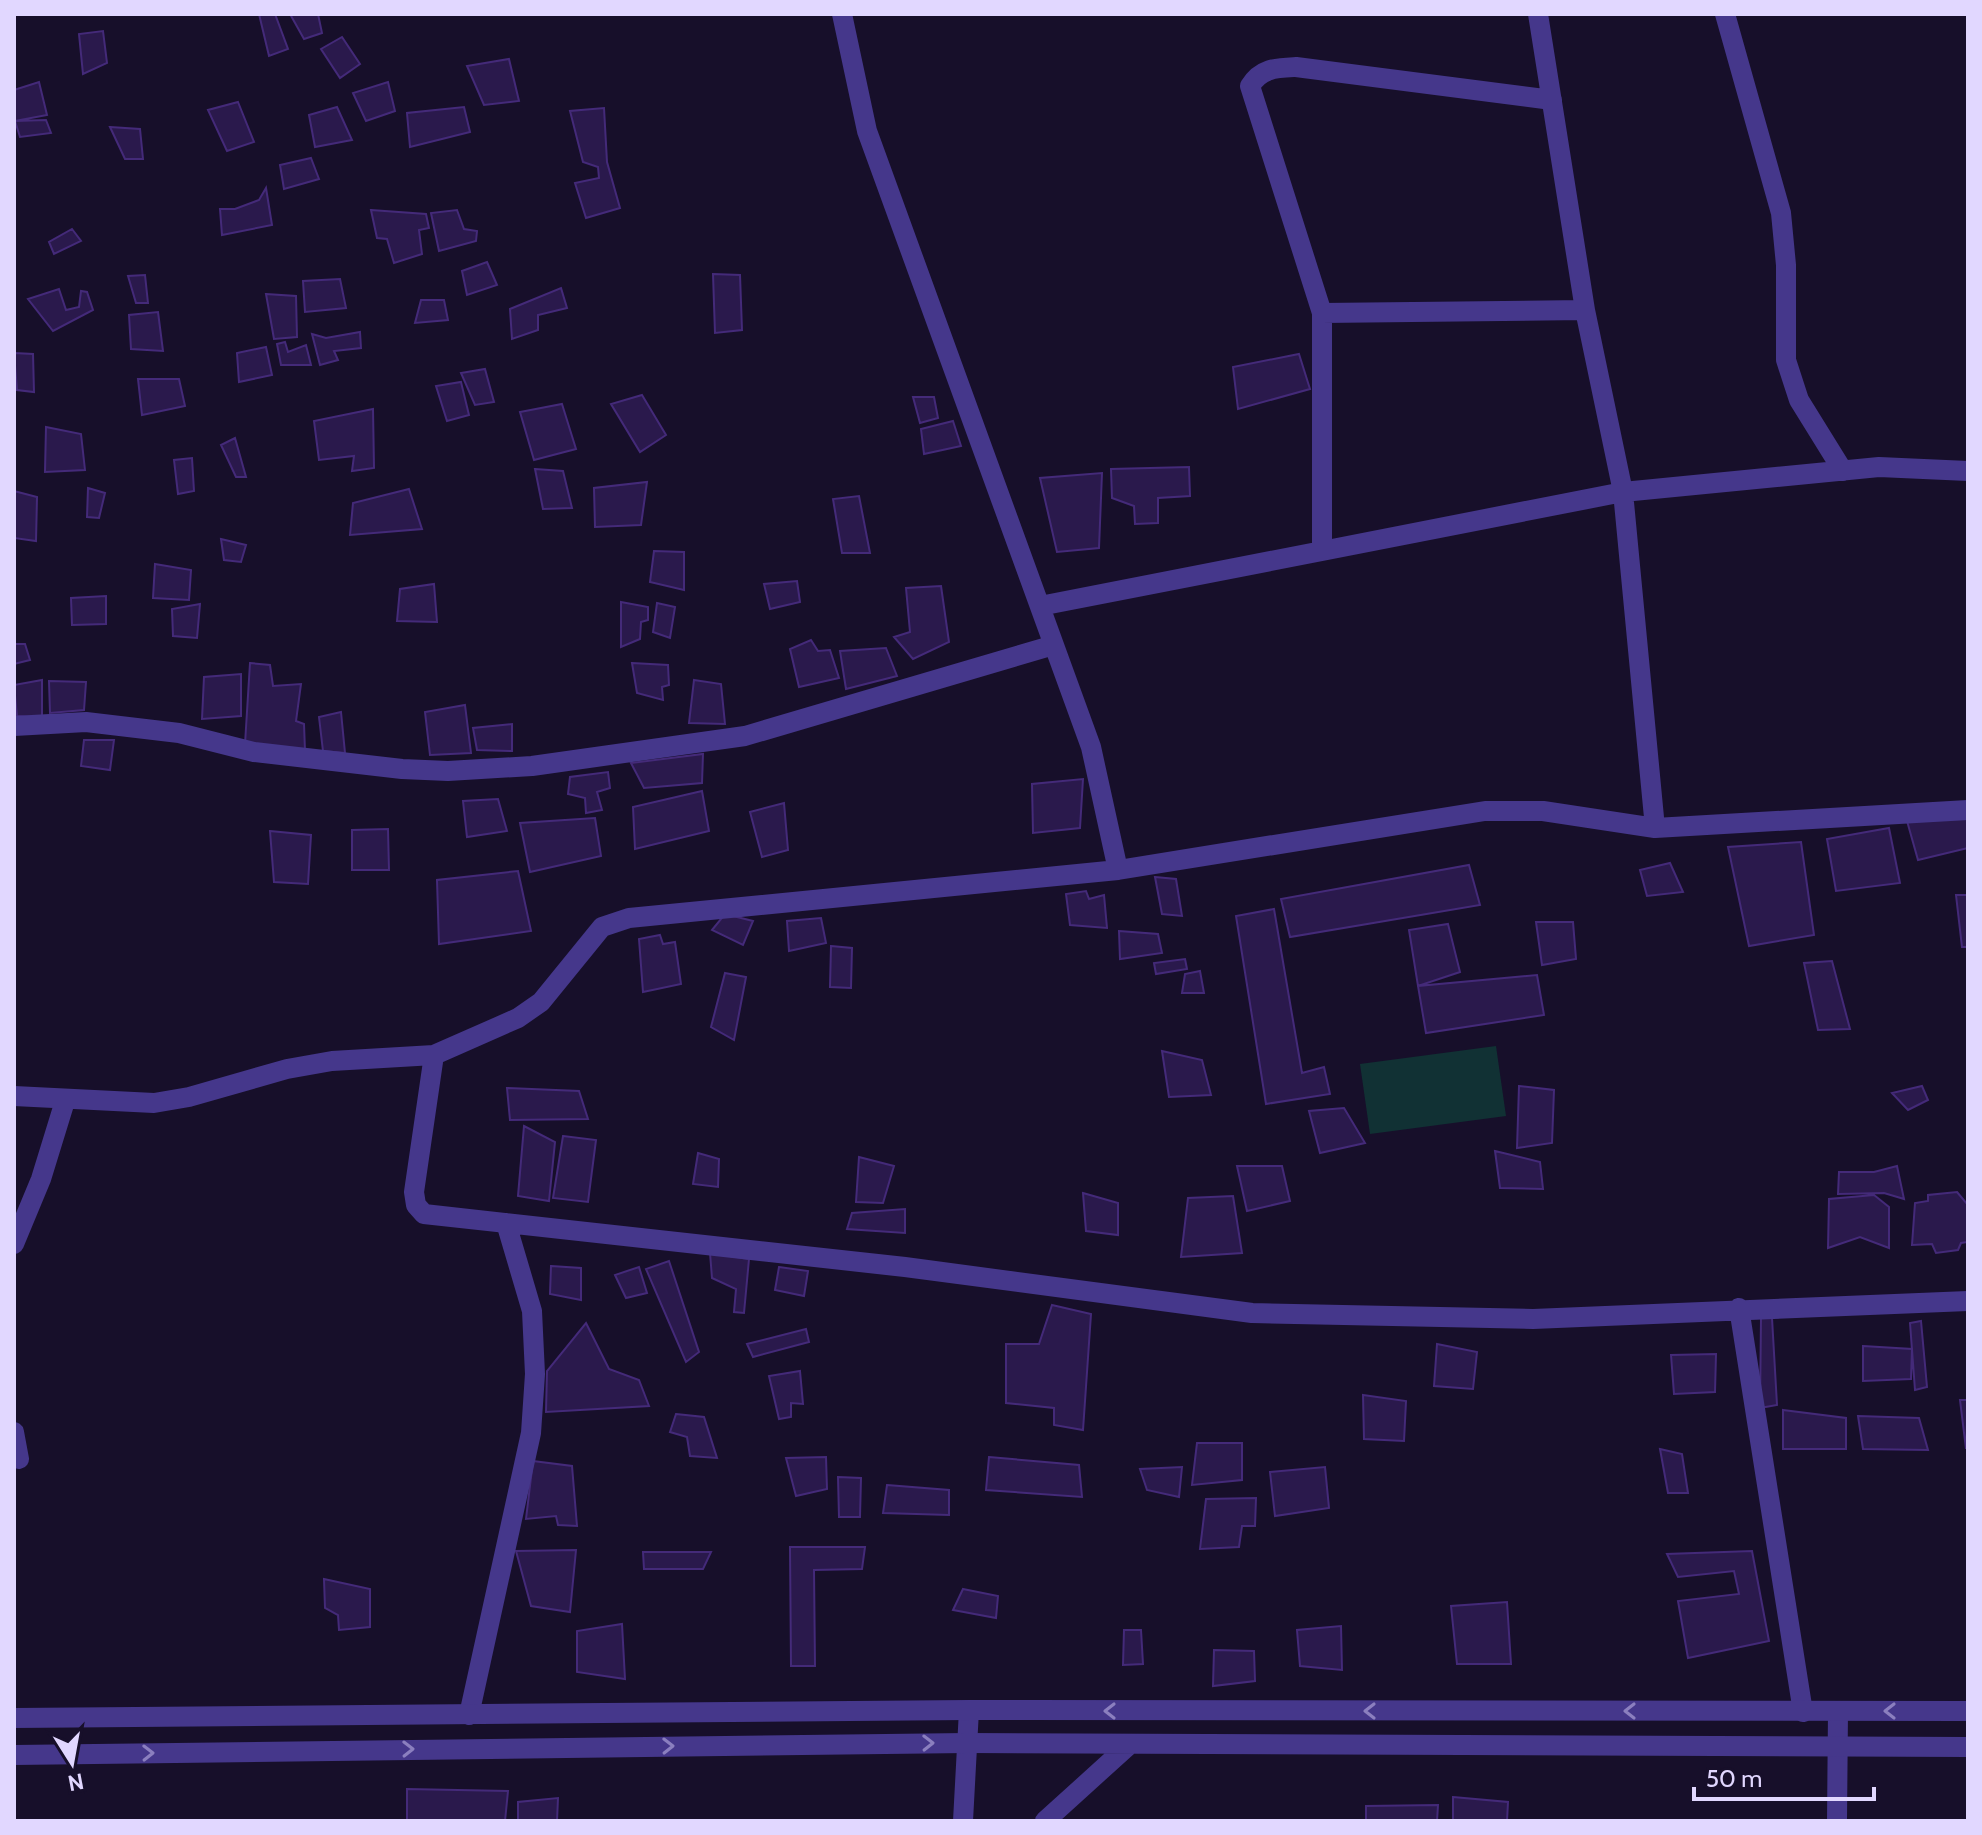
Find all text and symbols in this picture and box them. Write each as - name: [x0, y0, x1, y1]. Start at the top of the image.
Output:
- one-way arrow: [1103, 1702, 1116, 1720]
- one-way arrow: [1363, 1702, 1376, 1720]
- one-way arrow: [1623, 1702, 1636, 1720]
- one-way arrow: [1883, 1702, 1896, 1720]
- north arrow: [32, 1723, 112, 1803]
- one-way arrow: [922, 1735, 935, 1752]
- one-way arrow: [662, 1737, 675, 1755]
- one-way arrow: [402, 1740, 415, 1758]
- one-way arrow: [142, 1744, 155, 1761]
- scale bar: [1694, 1751, 1874, 1801]
- text: 50 m: [1706, 1764, 1762, 1793]
- text: N: [66, 1767, 86, 1797]

